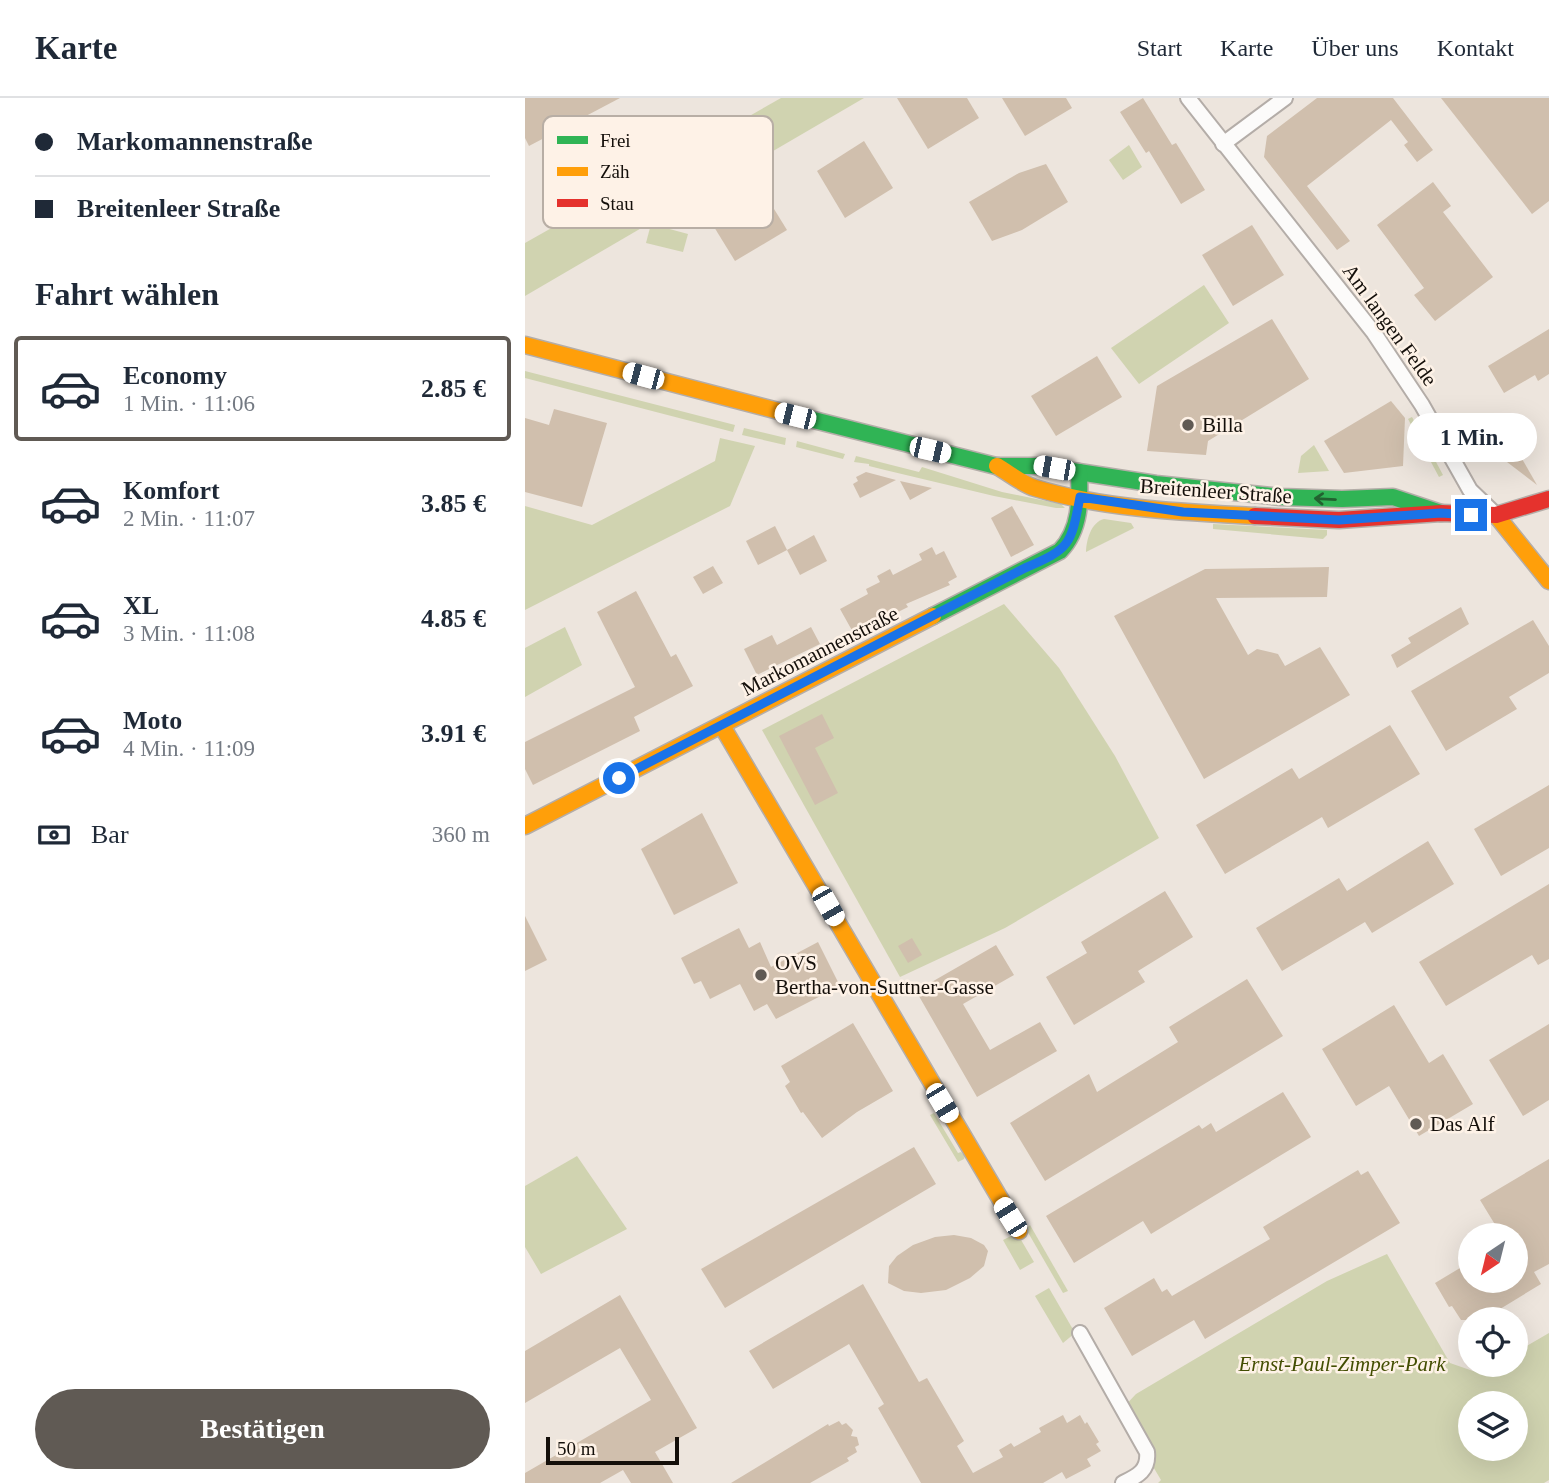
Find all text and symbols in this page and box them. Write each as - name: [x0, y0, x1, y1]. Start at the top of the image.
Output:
- text: Karte: [35, 30, 117, 66]
- text: Start: [1137, 35, 1182, 61]
- text: Karte: [1220, 35, 1273, 61]
- text: Über uns: [1311, 35, 1399, 61]
- text: Kontakt: [1437, 35, 1514, 61]
- legend: [543, 116, 773, 228]
- text: Markomannenstraße: [77, 127, 312, 156]
- text: Frei: [600, 130, 631, 151]
- text: Zäh: [600, 161, 630, 182]
- text: Stau: [600, 193, 634, 214]
- text: Breitenleer Straße: [77, 194, 280, 223]
- street label: Am langen Felde: [1338, 259, 1442, 391]
- text: Fahrt wählen: [35, 276, 219, 312]
- icon: car: [39, 357, 102, 420]
- car: [620, 360, 667, 392]
- text: Economy: [123, 361, 227, 390]
- text: 2.85 €: [421, 374, 486, 403]
- text: 1 Min. · 11:06: [123, 391, 255, 416]
- car: [773, 401, 818, 431]
- place label: Billa: [1202, 413, 1244, 437]
- callout: 1 Min.: [1406, 414, 1536, 462]
- marker: Billa: [1180, 417, 1196, 433]
- text: 1 Min.: [1440, 425, 1504, 450]
- car: [908, 435, 953, 465]
- car: [1032, 454, 1077, 482]
- icon: car: [39, 472, 102, 535]
- street label: Breitenleer Straße: [1139, 474, 1293, 508]
- text: Komfort: [123, 476, 220, 505]
- text: 3.85 €: [421, 489, 486, 518]
- one-way arrow: [1314, 492, 1337, 505]
- route end: [1455, 499, 1487, 531]
- text: 2 Min. · 11:07: [123, 506, 255, 531]
- icon: car: [39, 587, 102, 650]
- text: XL: [123, 591, 159, 620]
- street label: Markomannenstraße: [738, 601, 902, 701]
- text: 4.85 €: [421, 604, 486, 633]
- text: 3 Min. · 11:08: [123, 621, 255, 646]
- icon: car: [39, 702, 102, 765]
- text: Moto: [123, 706, 182, 735]
- text: 3.91 €: [421, 719, 486, 748]
- text: 4 Min. · 11:09: [123, 736, 255, 761]
- route start: [603, 762, 635, 794]
- icon: cash: [35, 816, 73, 854]
- text: Bar: [91, 820, 129, 849]
- text: 360 m: [432, 822, 490, 847]
- car: [809, 883, 848, 929]
- place label: OVS Bertha-von-Suttner-Gasse: [775, 951, 994, 999]
- marker: OVS Bertha-von-Suttner-Gasse: [753, 967, 769, 983]
- car: [923, 1080, 962, 1126]
- place label: Das Alf: [1430, 1112, 1495, 1136]
- marker: Das Alf: [1408, 1116, 1424, 1132]
- car: [990, 1194, 1031, 1240]
- north arrow: [1458, 1223, 1528, 1293]
- map controls: [1458, 1223, 1528, 1461]
- button: locate: [1458, 1307, 1528, 1377]
- park label: Ernst-Paul-Zimper-Park: [1237, 1352, 1446, 1376]
- button: Bestätigen: [35, 1389, 490, 1469]
- button: layers: [1458, 1391, 1528, 1461]
- scale bar: [546, 1434, 679, 1466]
- text: 50 m: [557, 1438, 596, 1459]

